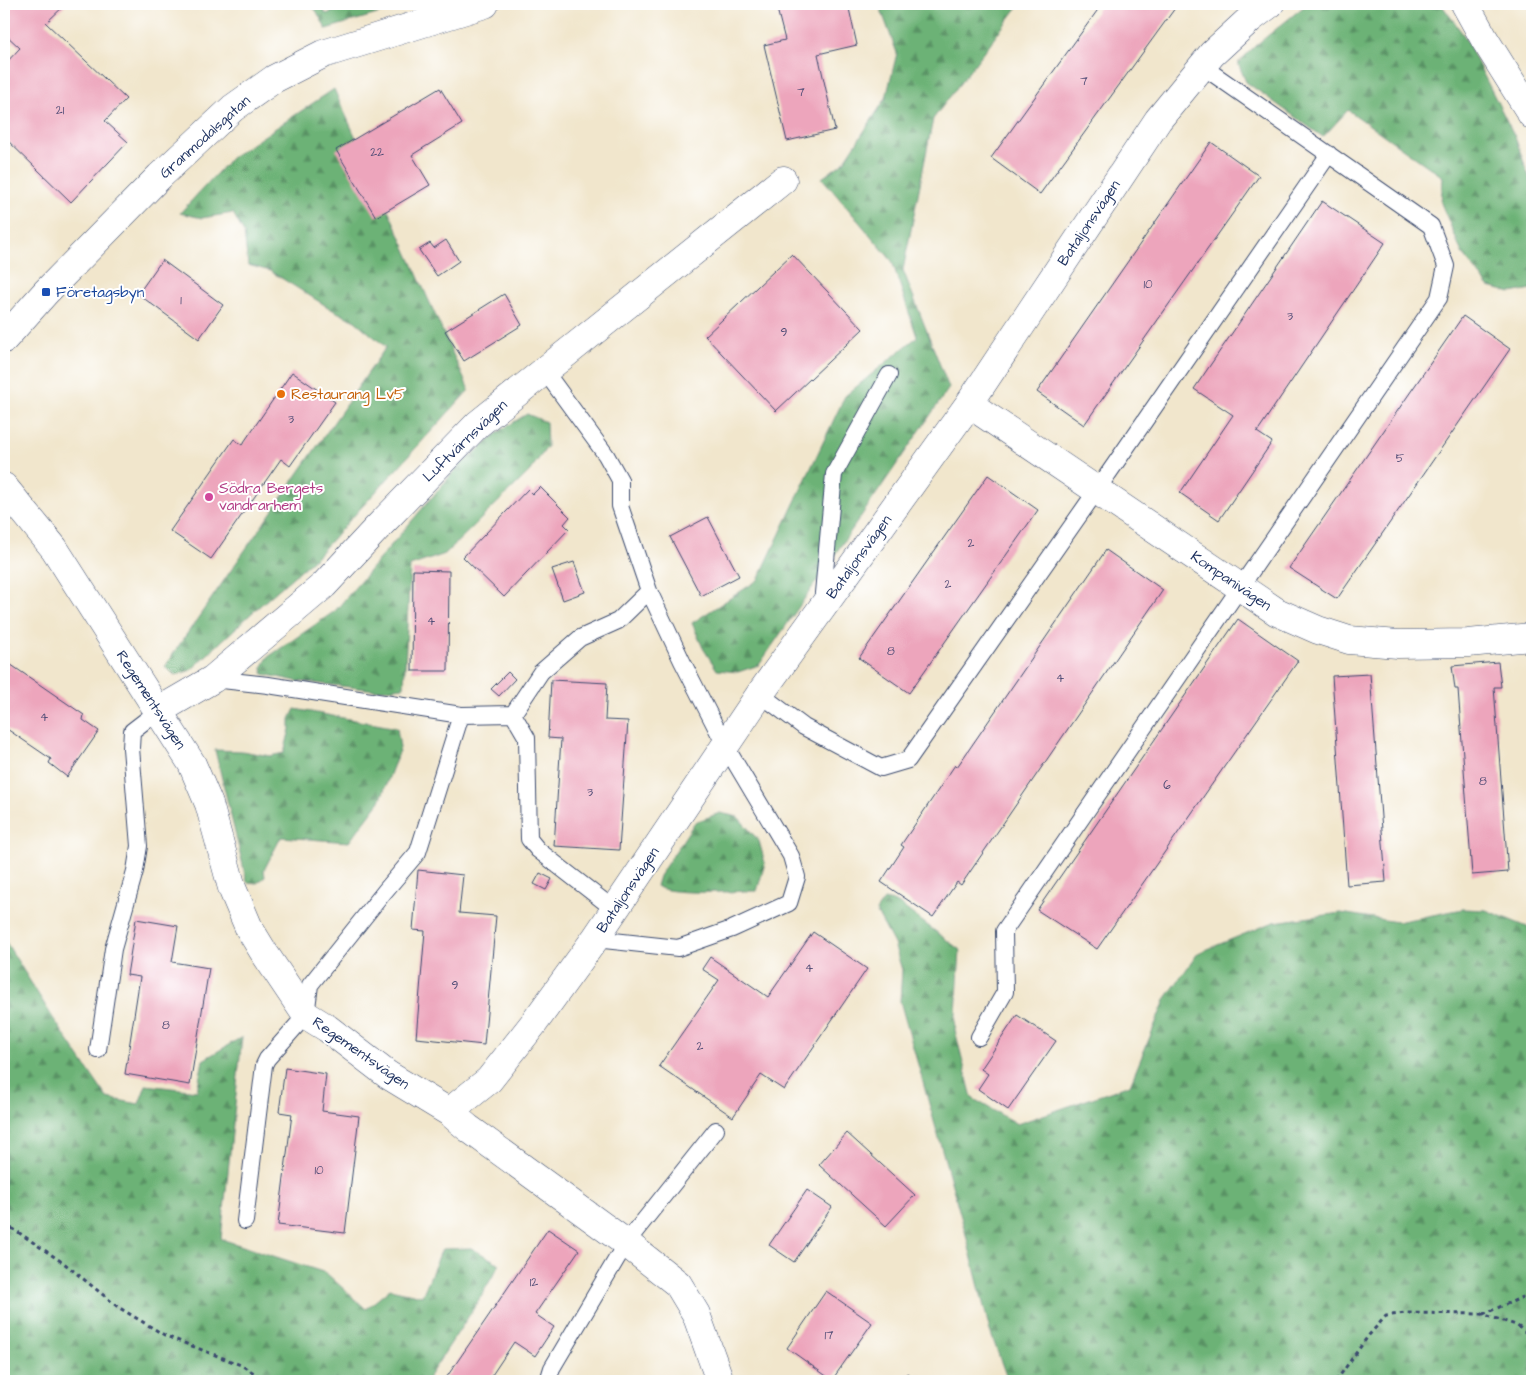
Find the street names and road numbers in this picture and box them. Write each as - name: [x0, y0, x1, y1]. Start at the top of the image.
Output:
- street label: Granmodalsgatan: [155, 90, 256, 184]
- street label: Bataljonsvägen: [1053, 176, 1127, 271]
- street label: Luftvärnsvägen: [418, 395, 513, 488]
- street label: Bataljonsvägen: [821, 510, 898, 604]
- street label: Kompanivägen: [1186, 546, 1276, 617]
- street label: Regementsvägen: [110, 646, 191, 755]
- street label: Bataljonsvägen: [592, 843, 666, 938]
- street label: Regementsvägen: [308, 1012, 414, 1095]

